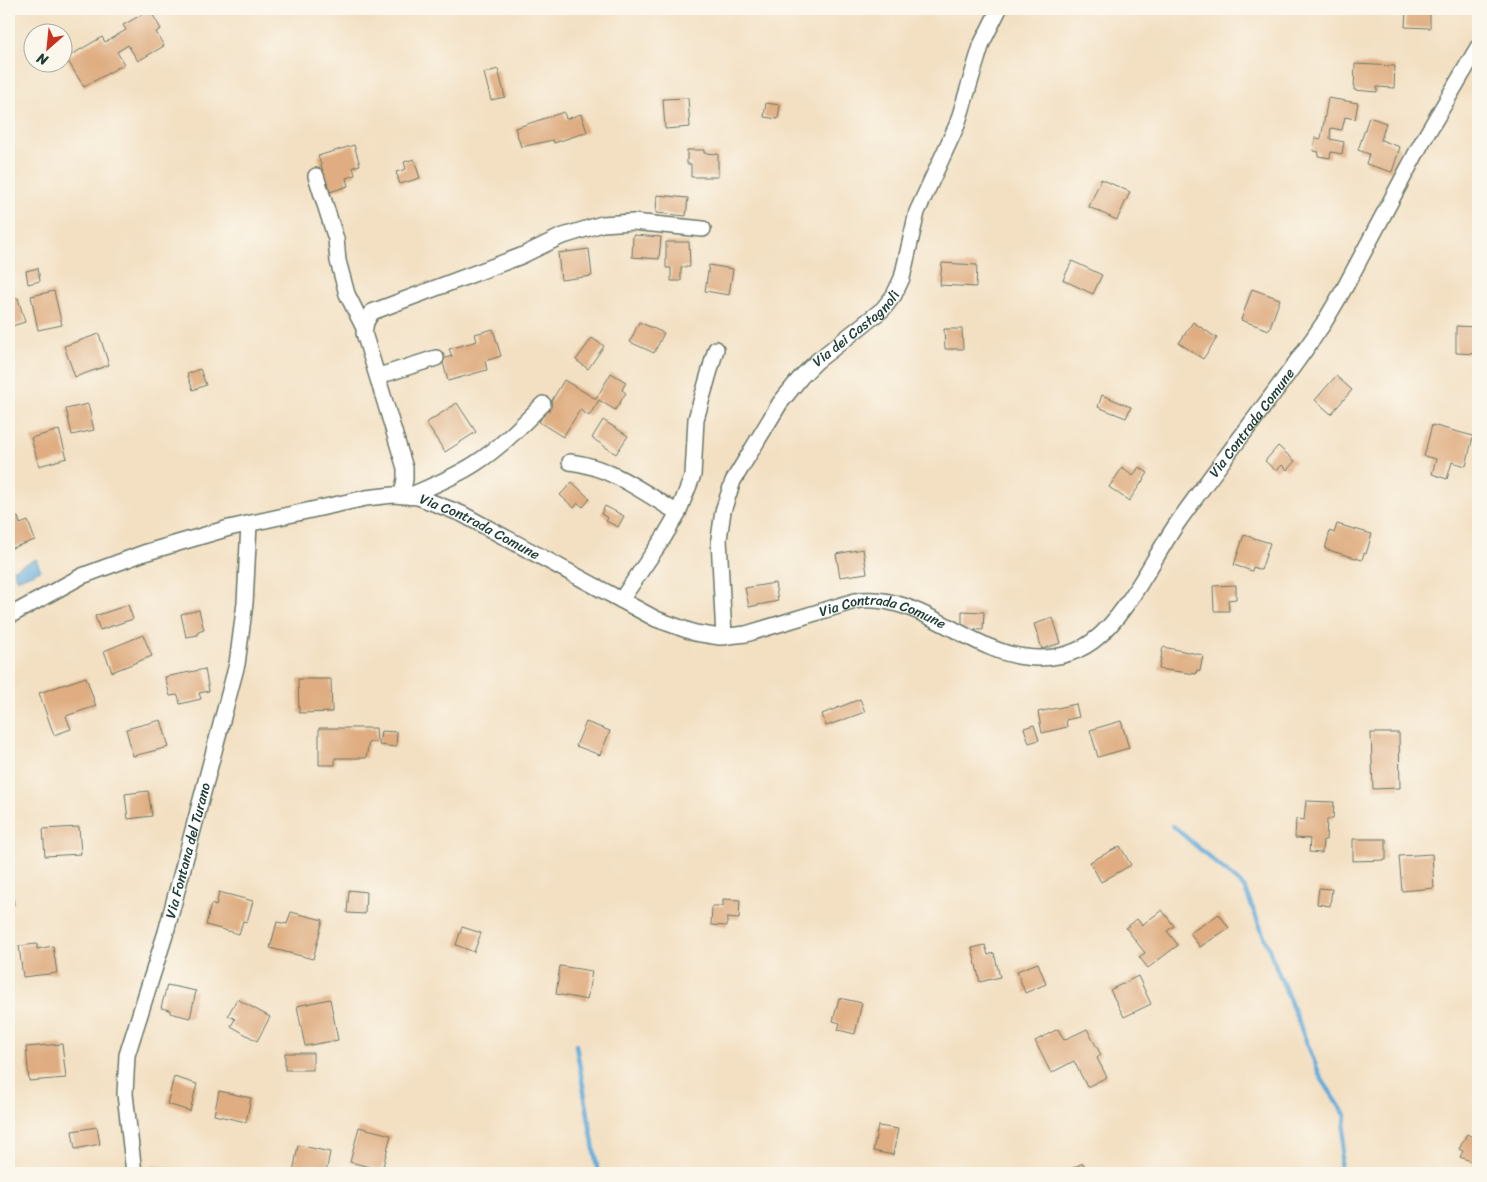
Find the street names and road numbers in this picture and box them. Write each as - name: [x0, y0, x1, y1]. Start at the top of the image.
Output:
- street label: Via dei Castagnoli: [807, 286, 908, 373]
- street label: Via Contrada Comune: [1202, 363, 1302, 483]
- street label: Via Contrada Comune: [416, 487, 544, 567]
- street label: Via Contrada Comune: [816, 588, 951, 636]
- street label: Via Fontana del Turano: [158, 780, 218, 921]

